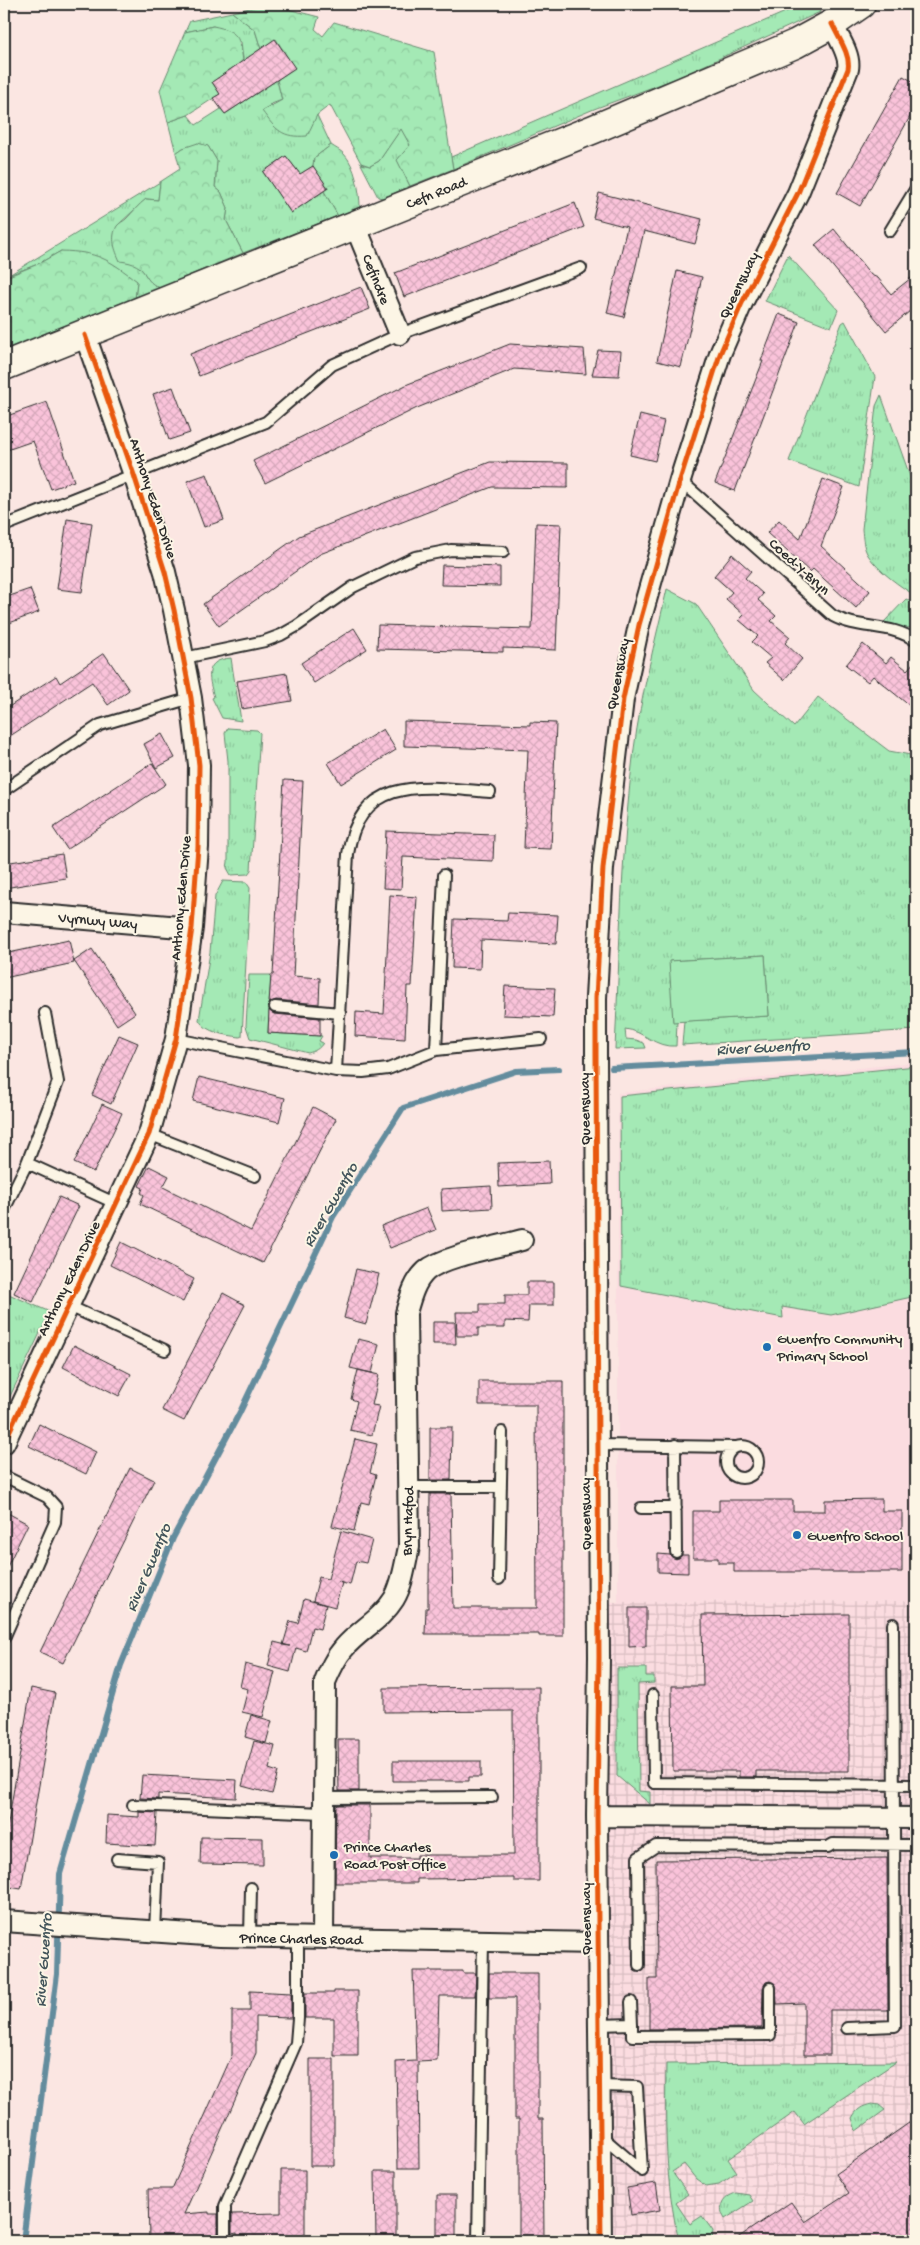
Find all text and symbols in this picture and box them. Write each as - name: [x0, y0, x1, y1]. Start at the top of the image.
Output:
- street label: Cefn Road: [404, 173, 471, 214]
- street label: Queensway: [716, 249, 764, 322]
- street label: Cefindre: [357, 252, 393, 308]
- street label: Anthony Eden Drive: [124, 436, 180, 561]
- street label: Coed-Y-Bryn: [764, 535, 833, 600]
- street label: Queensway: [603, 636, 635, 712]
- street label: Anthony Eden Drive: [168, 835, 196, 961]
- street label: Vyrnwy Way: [57, 909, 139, 934]
- water label: River Gwenfro: [716, 1038, 811, 1061]
- street label: Queensway: [576, 1072, 596, 1145]
- water label: River Gwenfro: [300, 1160, 364, 1251]
- street label: Anthony Eden Drive: [34, 1218, 105, 1339]
- place label: Gwenfro Community Primary School: [776, 1331, 903, 1366]
- marker: Gwenfro Community Primary School: [761, 1341, 773, 1353]
- street label: Queensway: [577, 1477, 597, 1550]
- street label: Bryn Hafod: [399, 1485, 419, 1557]
- water label: River Gwenfro: [123, 1521, 178, 1615]
- place label: Gwenfro School: [807, 1528, 903, 1546]
- marker: Gwenfro School: [791, 1529, 803, 1541]
- place label: Prince Charles Road Post Office: [343, 1839, 446, 1874]
- marker: Prince Charles Road Post Office: [328, 1849, 340, 1861]
- street label: Queensway: [578, 1882, 596, 1955]
- water label: River Gwenfro: [33, 1912, 58, 2008]
- street label: Prince Charles Road: [238, 1930, 364, 1950]

